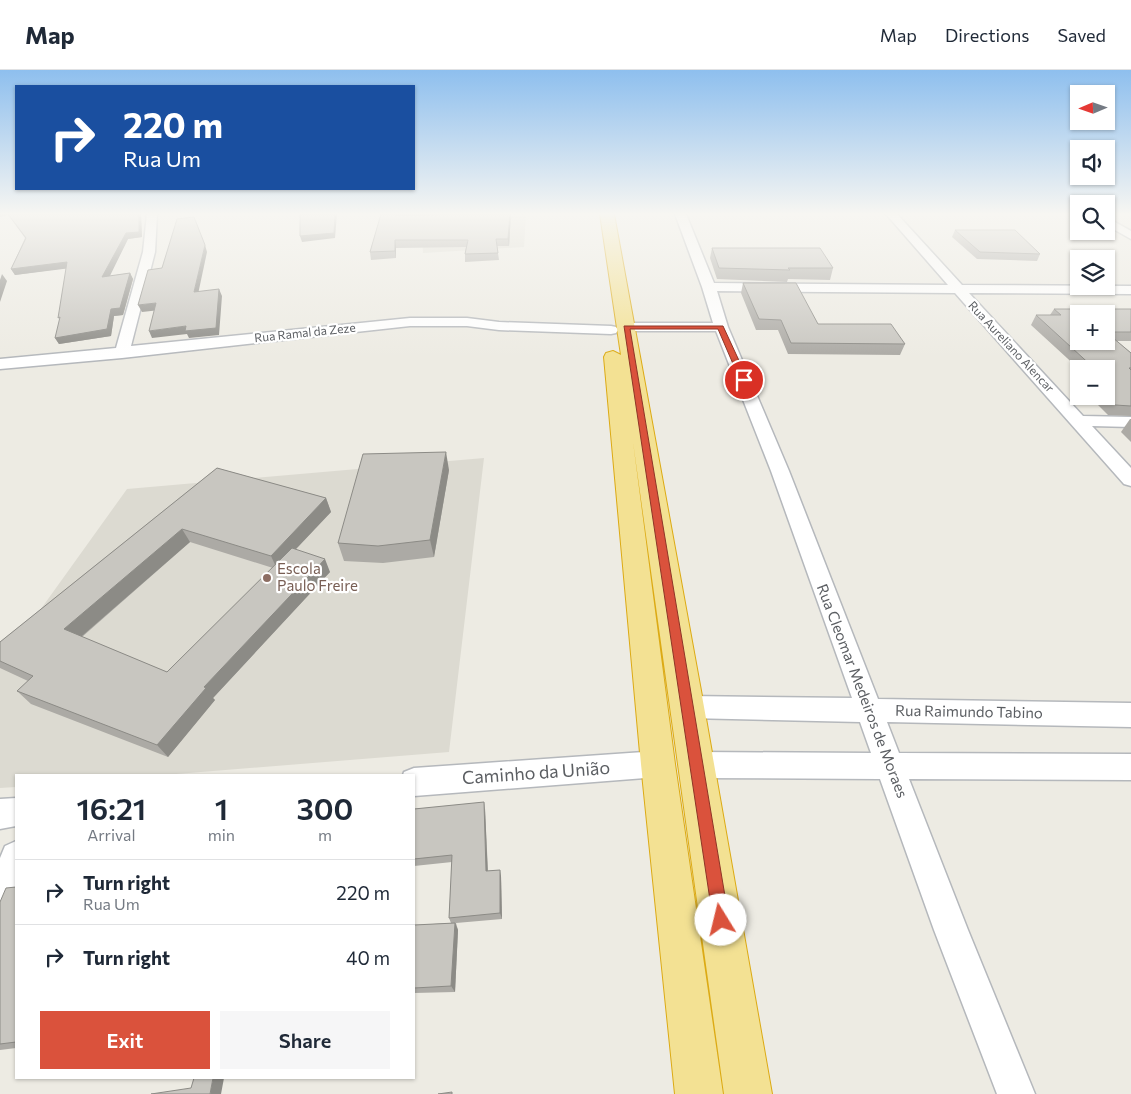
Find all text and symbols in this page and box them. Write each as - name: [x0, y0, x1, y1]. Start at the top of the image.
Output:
- text: Map: [25, 20, 75, 49]
- text: Map: [880, 24, 917, 46]
- text: Directions: [945, 24, 1029, 46]
- text: Saved: [1057, 24, 1106, 46]
- north arrow: [1070, 85, 1115, 130]
- map controls: [1070, 85, 1115, 405]
- text: 220 m: [123, 102, 223, 145]
- icon: right: [40, 105, 105, 170]
- button: sound: [1070, 140, 1115, 185]
- text: Rua Um: [123, 145, 201, 172]
- button: search: [1070, 195, 1115, 240]
- button: layers: [1070, 250, 1115, 295]
- street label: Rua Aureliano Alencar: [966, 298, 1058, 395]
- button: +: [1070, 305, 1115, 350]
- street label: Rua Ramal da Zeze: [254, 320, 356, 344]
- pin: [723, 359, 765, 401]
- button: −: [1070, 360, 1115, 405]
- icon: arrive: [730, 366, 758, 394]
- place label: Escola Paulo Freire: [277, 559, 358, 594]
- marker: Escola Paulo Freire: [261, 572, 273, 584]
- street label: Rua Cleomar Medeiros de Moraes: [814, 581, 912, 800]
- street label: Rua Raimundo Tabino: [895, 701, 1043, 721]
- street label: Caminho da União: [461, 756, 611, 788]
- text: 16:21: [77, 789, 146, 826]
- text: 1: [215, 789, 228, 826]
- text: 300: [296, 789, 353, 826]
- text: Arrival: [87, 825, 136, 844]
- text: min: [208, 825, 235, 844]
- text: m: [318, 825, 332, 844]
- text: Turn right: [83, 871, 170, 894]
- icon: right: [40, 878, 68, 906]
- text: 220 m: [336, 881, 390, 904]
- position arrow: [694, 893, 746, 945]
- text: Rua Um: [83, 894, 140, 913]
- icon: right: [40, 943, 68, 971]
- text: Turn right: [83, 946, 170, 969]
- text: 40 m: [346, 946, 390, 969]
- button: Exit: [40, 1011, 210, 1069]
- button: Share: [220, 1011, 390, 1069]

